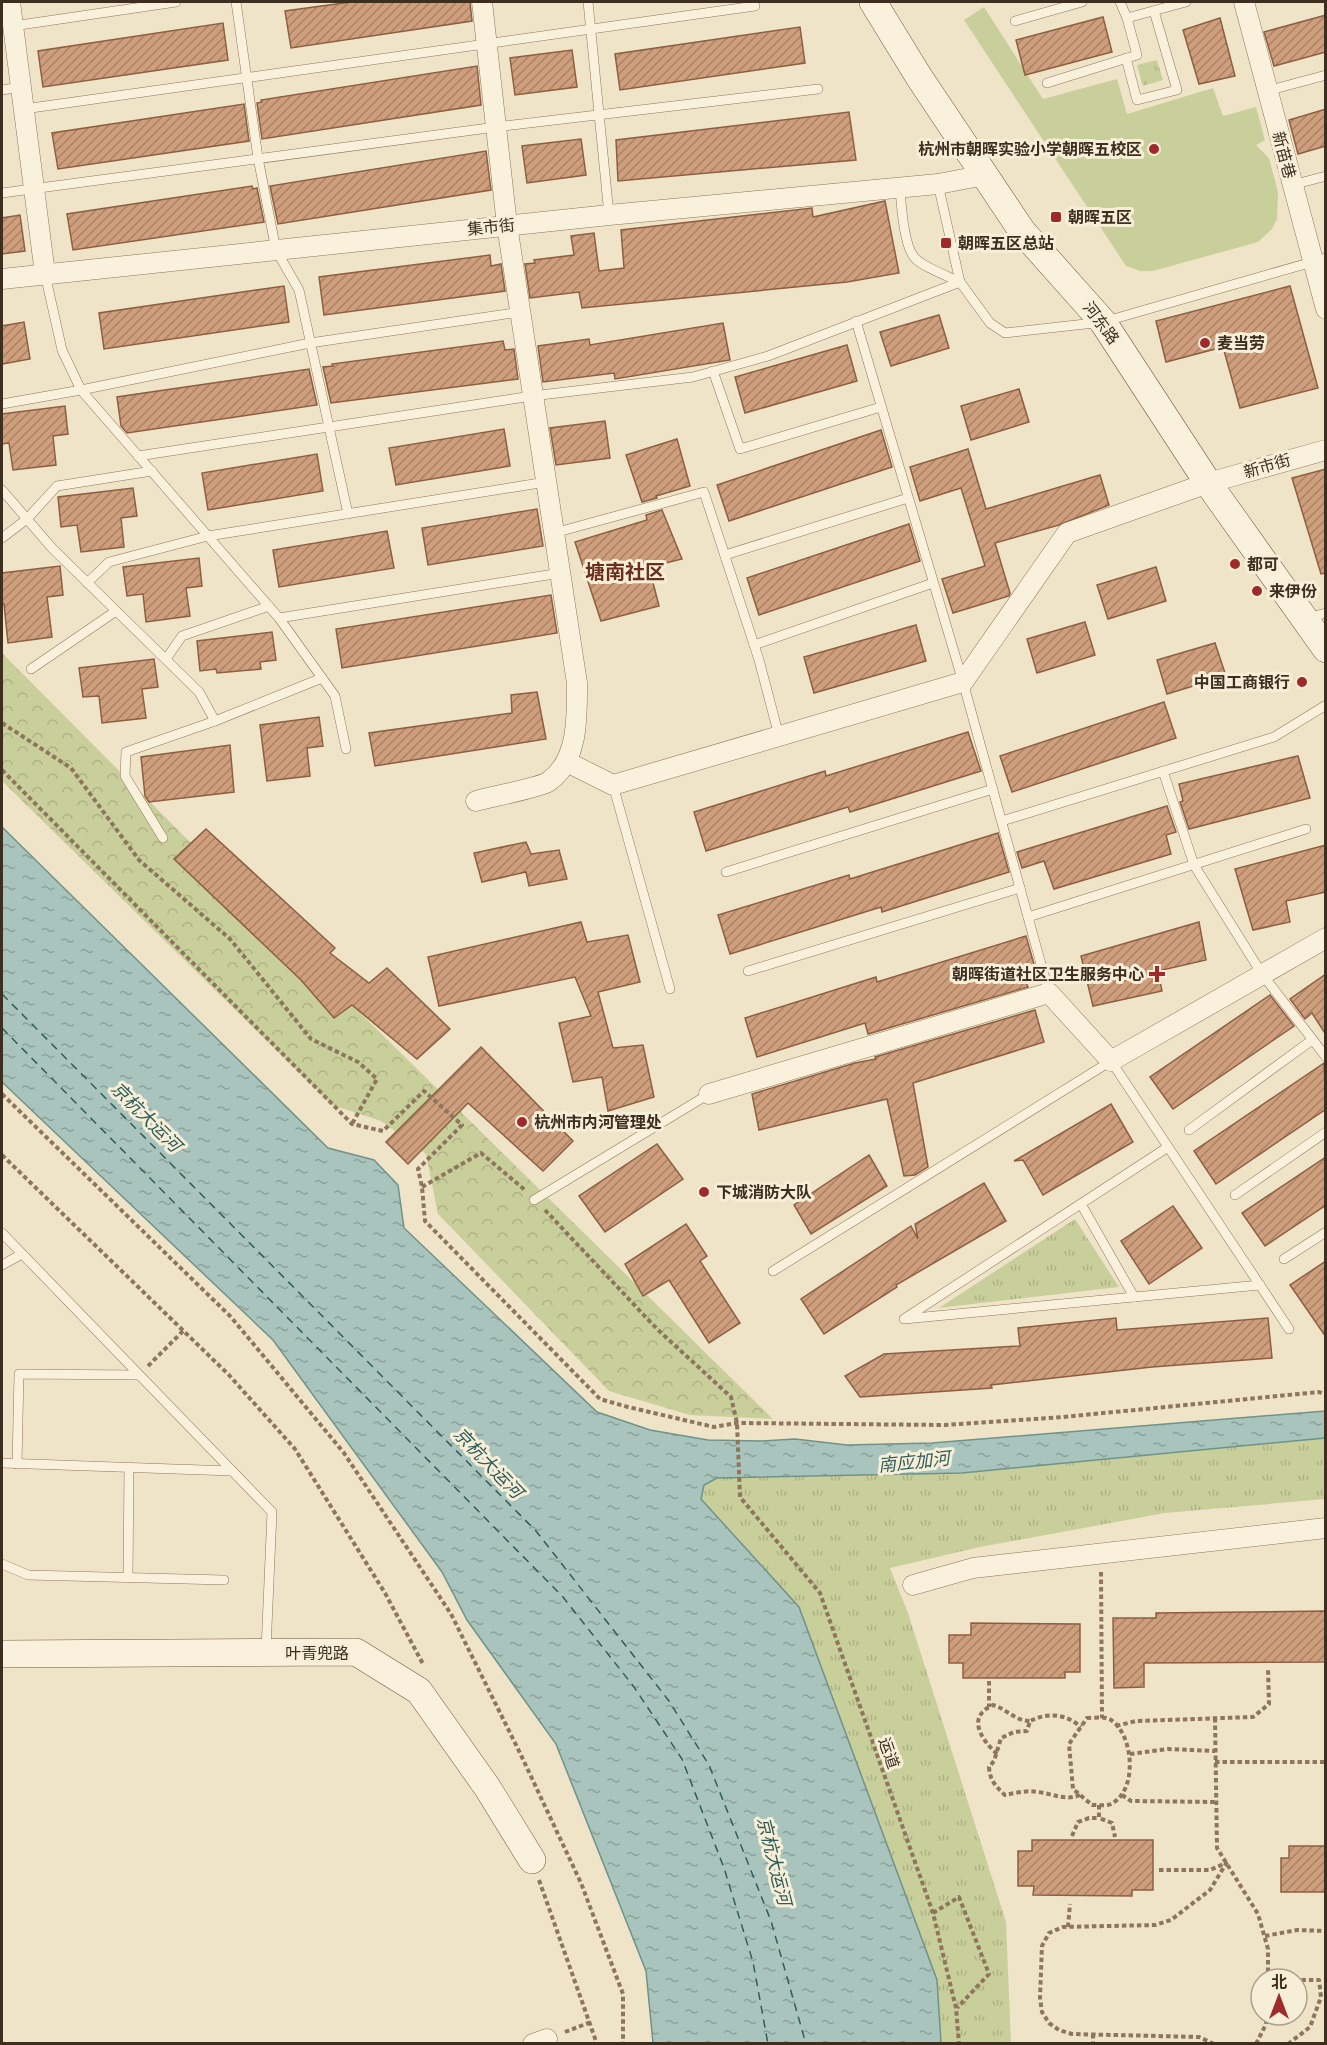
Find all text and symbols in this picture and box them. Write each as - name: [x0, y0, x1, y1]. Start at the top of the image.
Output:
- street label: 新苗巷: [1269, 129, 1299, 181]
- place label: 杭州市朝晖实验小学朝晖五校区: [918, 140, 1142, 159]
- marker: 杭州市朝晖实验小学朝晖五校区: [1147, 142, 1161, 156]
- place label: 朝晖五区: [1068, 208, 1132, 227]
- marker: 朝晖五区: [1049, 210, 1063, 224]
- street label: 集市街: [466, 215, 516, 239]
- place label: 朝晖五区总站: [958, 234, 1054, 253]
- marker: 朝晖五区总站: [939, 236, 953, 250]
- street label: 河东路: [1079, 298, 1123, 348]
- place label: 麦当劳: [1217, 334, 1265, 353]
- marker: 麦当劳: [1198, 336, 1212, 350]
- street label: 新市街: [1241, 450, 1293, 482]
- place label: 都可: [1247, 555, 1279, 574]
- marker: 都可: [1228, 557, 1242, 571]
- district label: 塘南社区: [585, 560, 665, 584]
- place label: 来伊份: [1269, 582, 1317, 601]
- marker: 来伊份: [1250, 584, 1264, 598]
- place label: 中国工商银行: [1194, 673, 1290, 692]
- marker: 中国工商银行: [1295, 675, 1309, 689]
- place label: 朝晖街道社区卫生服务中心: [952, 965, 1144, 984]
- marker: 朝晖街道社区卫生服务中心: [1148, 965, 1166, 983]
- water label: 京杭大运河: [106, 1077, 188, 1159]
- place label: 杭州市内河管理处: [534, 1113, 662, 1132]
- marker: 杭州市内河管理处: [515, 1115, 529, 1129]
- place label: 下城消防大队: [716, 1183, 812, 1202]
- marker: 下城消防大队: [697, 1185, 711, 1199]
- water label: 京杭大运河: [449, 1423, 529, 1505]
- water label: 南应加河: [877, 1447, 954, 1477]
- street label: 叶青兜路: [285, 1644, 349, 1663]
- street label: 运道: [875, 1735, 903, 1771]
- water label: 京杭大运河: [752, 1815, 796, 1910]
- north arrow: [1249, 1967, 1309, 2027]
- text: 北: [1271, 1973, 1287, 1992]

